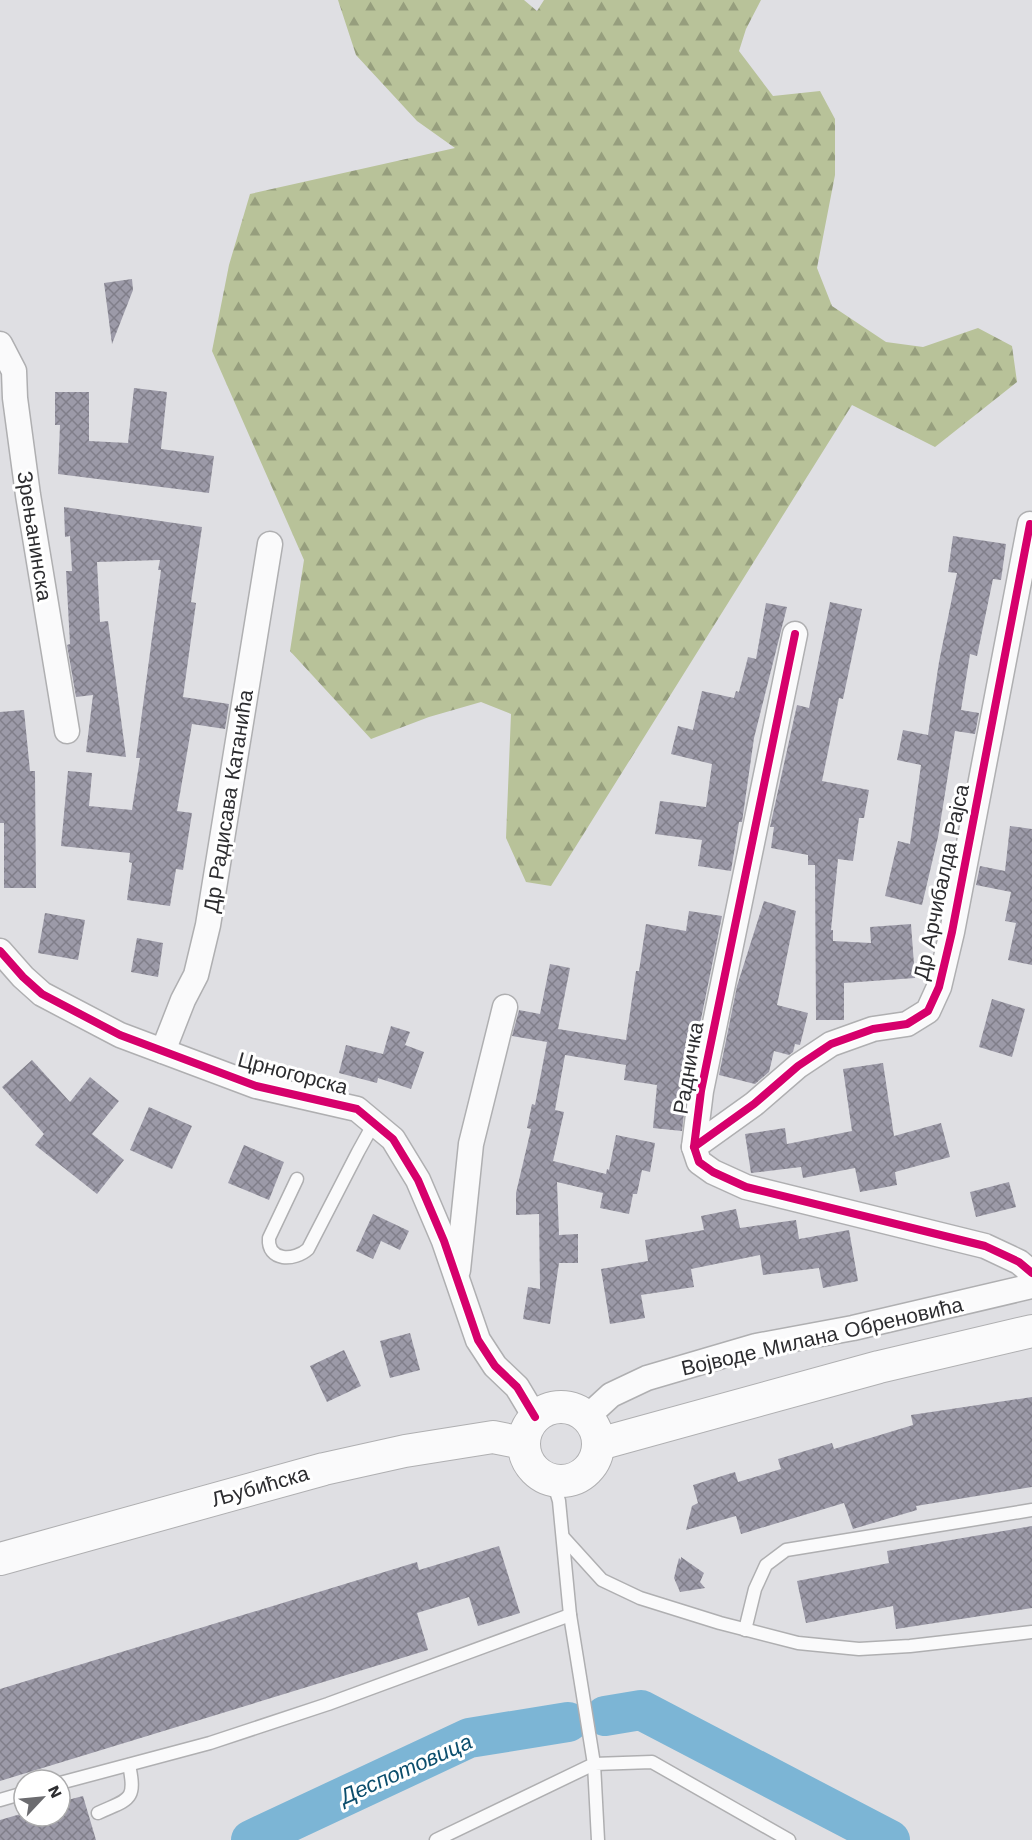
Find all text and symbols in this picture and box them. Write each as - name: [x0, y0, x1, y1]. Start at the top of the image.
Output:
- street label: Зрењанинска: [12, 469, 58, 603]
- street label: Др Радисава Катанића: [198, 688, 258, 914]
- street label: Др Арчибалда Рајса: [908, 782, 974, 982]
- street label: Радничка: [668, 1020, 708, 1116]
- street label: Црногорска: [235, 1046, 351, 1100]
- street label: Војводе Милана Обреновића: [679, 1291, 966, 1381]
- street label: Љубићска: [208, 1460, 312, 1512]
- water label: Деспотовица: [333, 1729, 476, 1811]
- north arrow: [12, 1768, 72, 1828]
- text: N: [44, 1782, 66, 1801]

